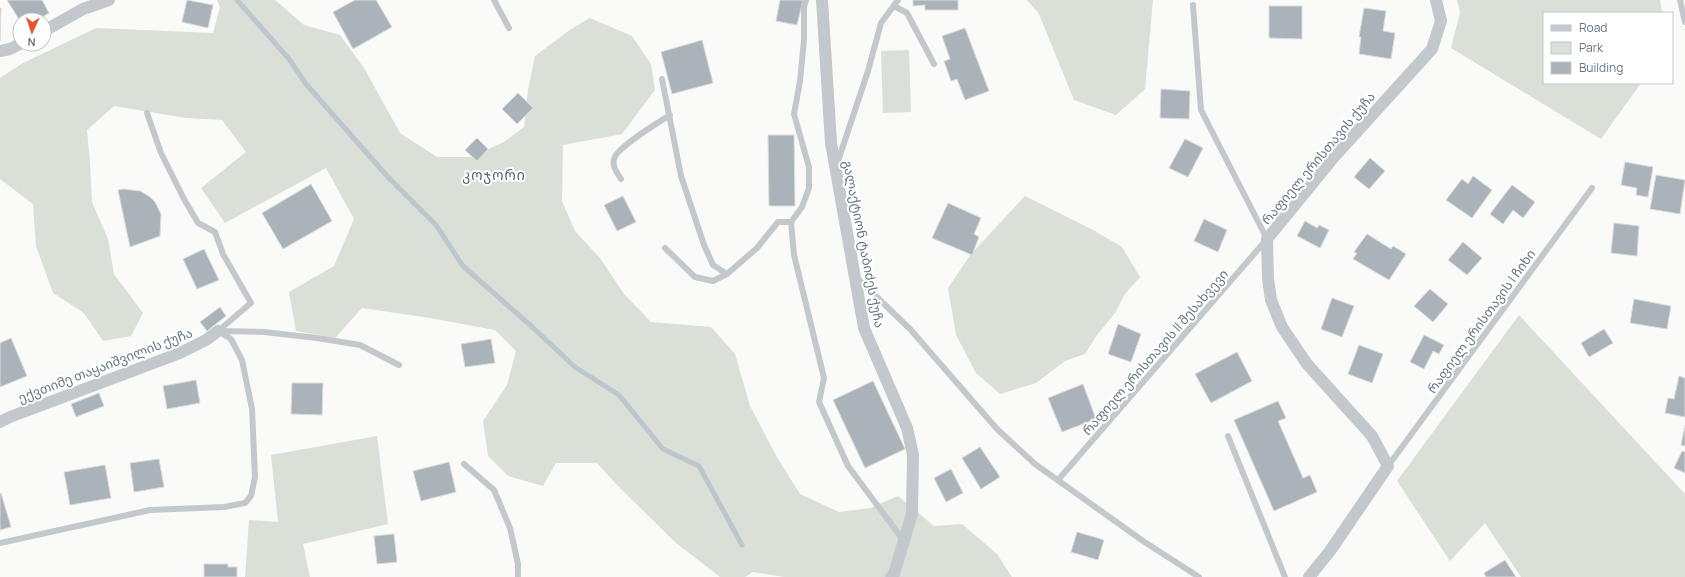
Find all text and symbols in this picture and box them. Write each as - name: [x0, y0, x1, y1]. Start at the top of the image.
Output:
- north arrow: [12, 12, 52, 52]
- legend: [1543, 12, 1673, 84]
- text: Road: [1579, 19, 1607, 36]
- text: N: [27, 35, 36, 50]
- text: Park: [1579, 39, 1604, 56]
- text: Building: [1579, 59, 1623, 76]
- street label: რაფიელ ერისთავის ქუჩა: [1257, 88, 1379, 228]
- street label: გალაქტიონ ტაბიძეს ქუჩა: [839, 159, 889, 329]
- district label: კოჯორი: [462, 165, 526, 184]
- street label: რაფიელ ერისთავის I ჩიხი: [1423, 245, 1539, 397]
- street label: რაფიელ ერისთავის II შესახვევი: [1078, 265, 1232, 439]
- street label: ექვთიმე თაყაიშვილის ქუჩა: [15, 323, 195, 407]

